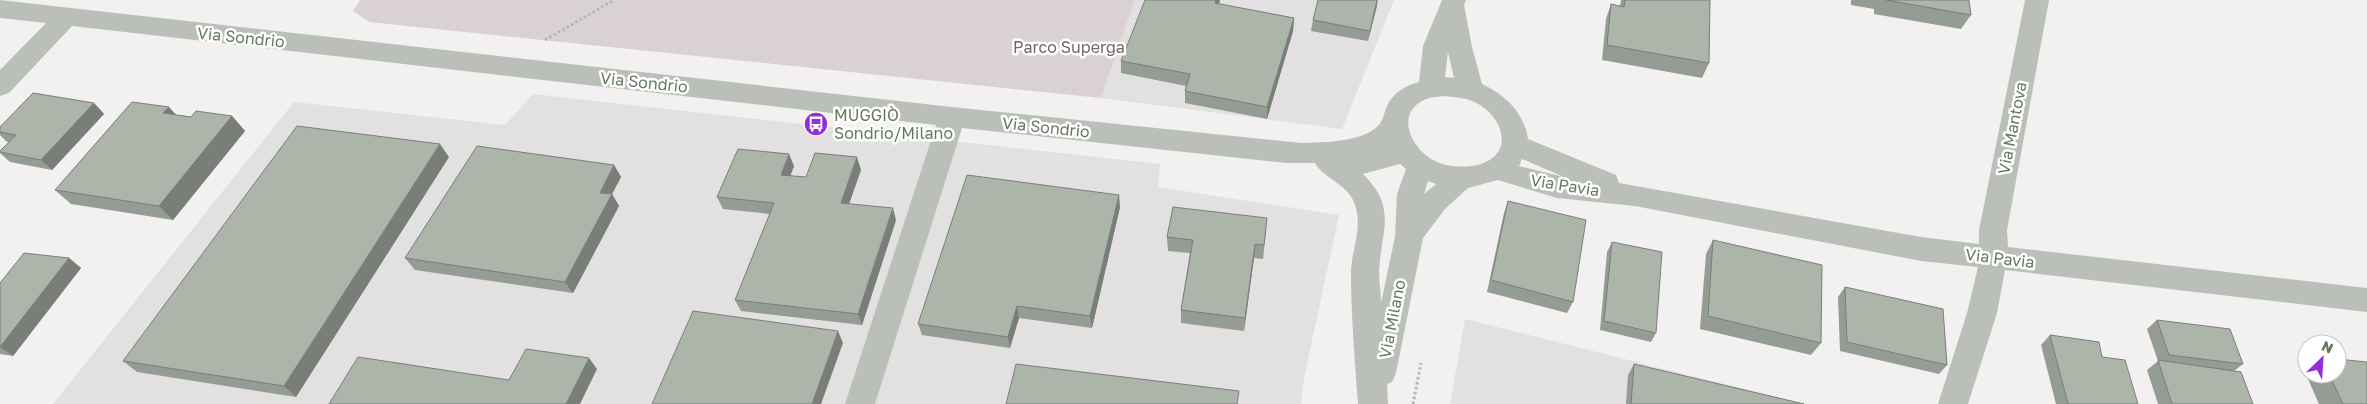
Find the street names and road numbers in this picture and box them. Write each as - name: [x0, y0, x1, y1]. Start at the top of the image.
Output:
- street label: Via Sondrio: [196, 22, 286, 52]
- street label: Via Sondrio: [599, 67, 689, 97]
- street label: Via Mantova: [1993, 80, 2031, 176]
- street label: Via Sondrio: [1001, 112, 1091, 142]
- street label: Via Pavia: [1529, 170, 1601, 200]
- street label: Via Pavia: [1964, 244, 2036, 272]
- street label: Via Milano: [1375, 278, 1409, 360]

